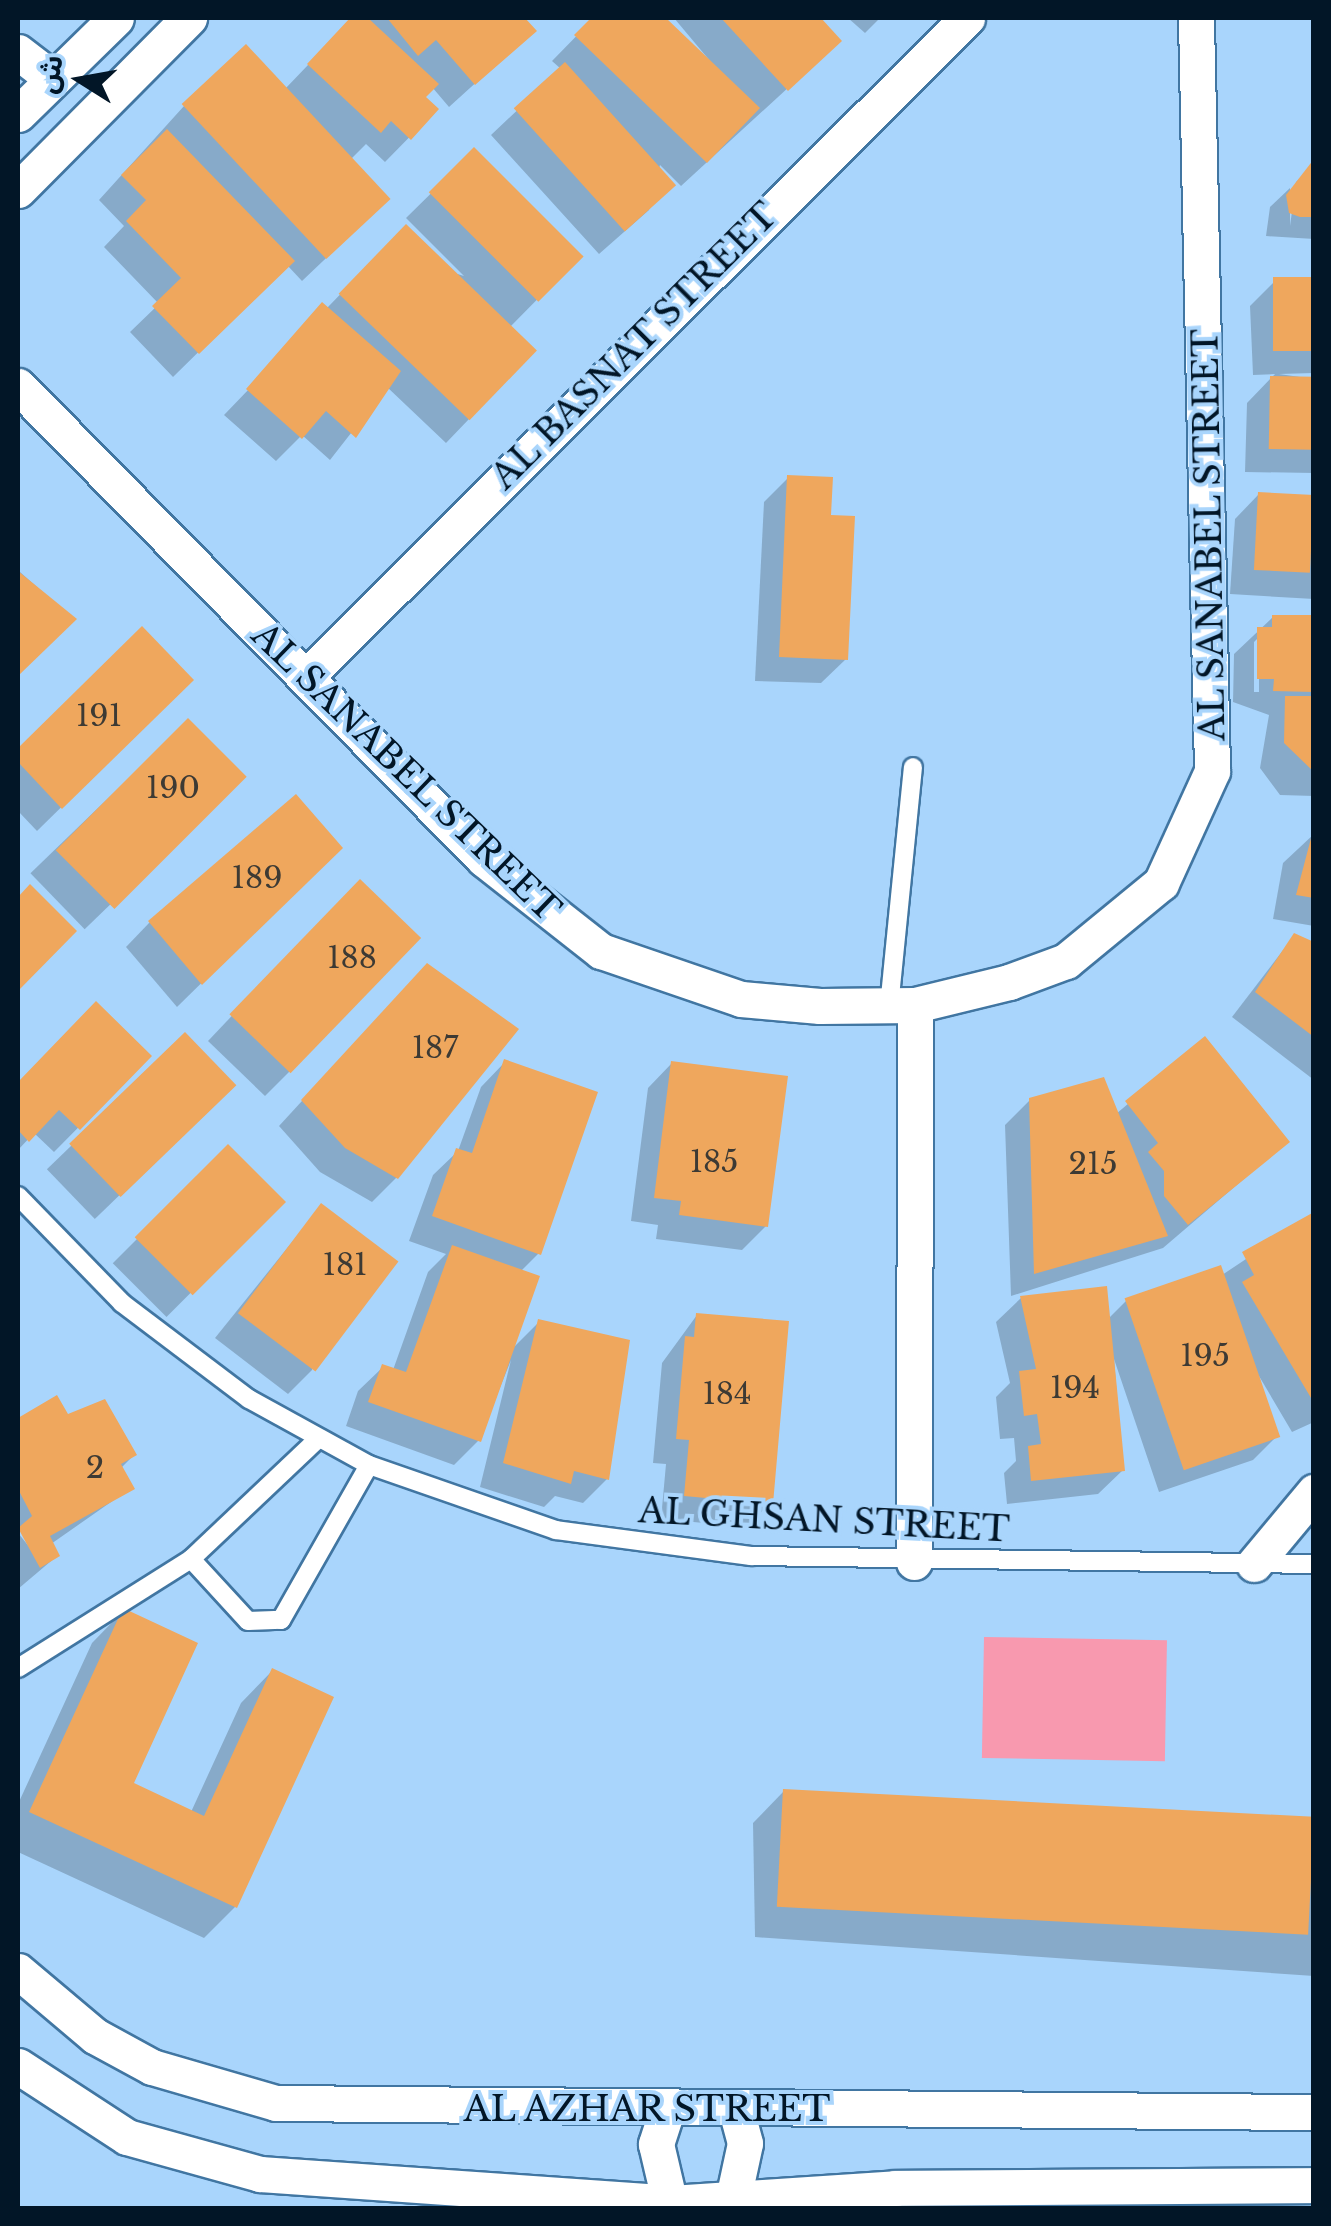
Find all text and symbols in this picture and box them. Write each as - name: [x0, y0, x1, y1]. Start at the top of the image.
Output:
- north arrow: [30, 30, 130, 130]
- text: ش: [29, 52, 71, 96]
- street label: AL BASNAT STREET: [482, 194, 786, 498]
- street label: AL SANABEL STREET: [1184, 328, 1234, 742]
- street label: AL SANABEL STREET: [242, 613, 570, 931]
- house number: 191: [76, 698, 122, 734]
- house number: 190: [146, 770, 200, 806]
- house number: 189: [232, 860, 282, 896]
- house number: 188: [327, 940, 377, 976]
- house number: 187: [412, 1030, 458, 1066]
- house number: 185: [690, 1144, 738, 1180]
- house number: 215: [1069, 1146, 1117, 1182]
- house number: 181: [323, 1247, 367, 1283]
- house number: 195: [1180, 1338, 1230, 1374]
- house number: 194: [1050, 1370, 1100, 1406]
- house number: 184: [702, 1376, 752, 1412]
- house number: 2: [86, 1450, 104, 1486]
- street label: AL GHSAN STREET: [637, 1489, 1011, 1551]
- street label: AL AZHAR STREET: [462, 2088, 832, 2130]

